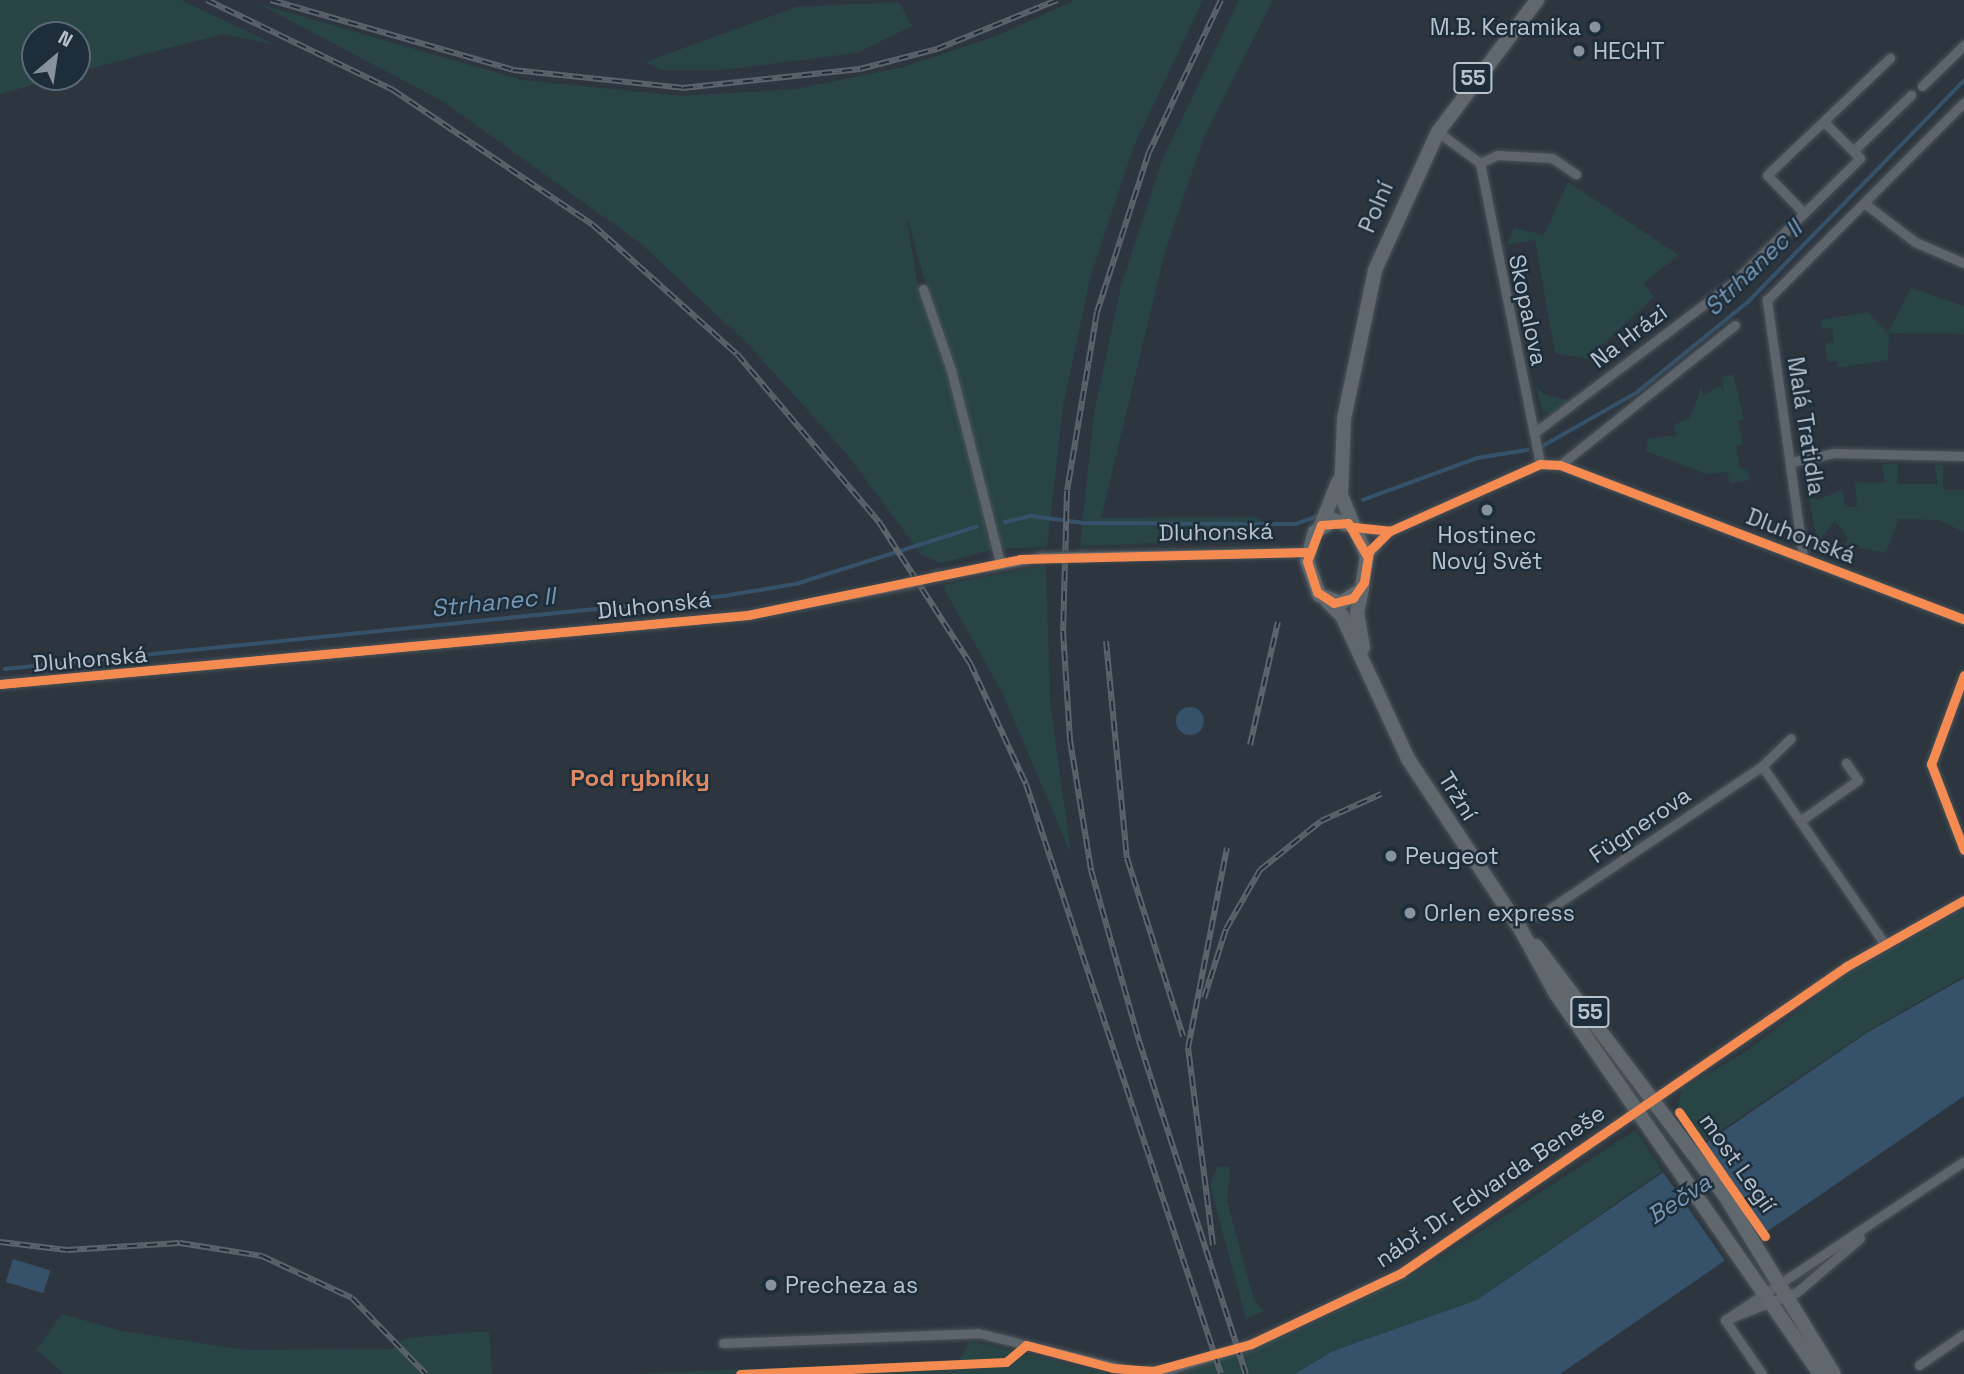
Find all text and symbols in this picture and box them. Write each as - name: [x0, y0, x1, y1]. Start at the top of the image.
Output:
- place label: M.B. Keramika: [1429, 13, 1581, 41]
- marker: M.B. Keramika: [1587, 19, 1603, 35]
- north arrow: [21, 21, 91, 91]
- text: N: [54, 25, 77, 53]
- place label: HECHT: [1593, 37, 1664, 65]
- marker: HECHT: [1571, 43, 1587, 59]
- road number: 55: [1452, 60, 1494, 96]
- street label: Polní: [1353, 177, 1399, 237]
- water label: Strhanec II: [1698, 214, 1808, 322]
- street label: Skopalova: [1503, 252, 1553, 368]
- street label: Na Hrázi: [1585, 298, 1673, 374]
- street label: Malá Tratidla: [1781, 355, 1831, 497]
- marker: Hostinec Nový Svět: [1479, 502, 1495, 518]
- street label: Dluhonská: [1742, 503, 1860, 569]
- street label: Dluhonská: [1158, 517, 1274, 547]
- place label: Hostinec Nový Svět: [1431, 521, 1543, 575]
- water label: Strhanec II: [430, 581, 556, 623]
- street label: Dluhonská: [595, 585, 713, 625]
- street label: Dluhonská: [32, 640, 148, 678]
- district label: Pod rybníky: [570, 764, 710, 792]
- street label: Tržní: [1432, 767, 1484, 825]
- street label: Fügnerova: [1584, 781, 1696, 869]
- place label: Peugeot: [1405, 842, 1499, 870]
- marker: Peugeot: [1383, 848, 1399, 864]
- place label: Orlen express: [1424, 899, 1575, 927]
- marker: Orlen express: [1402, 905, 1418, 921]
- road number: 55: [1569, 995, 1611, 1030]
- street label: nábř. Dr. Edvarda Beneše: [1369, 1098, 1611, 1274]
- street label: most Legií: [1694, 1108, 1782, 1218]
- water label: Bečva: [1642, 1168, 1716, 1230]
- place label: Precheza as: [785, 1271, 918, 1299]
- marker: Precheza as: [763, 1277, 779, 1293]

